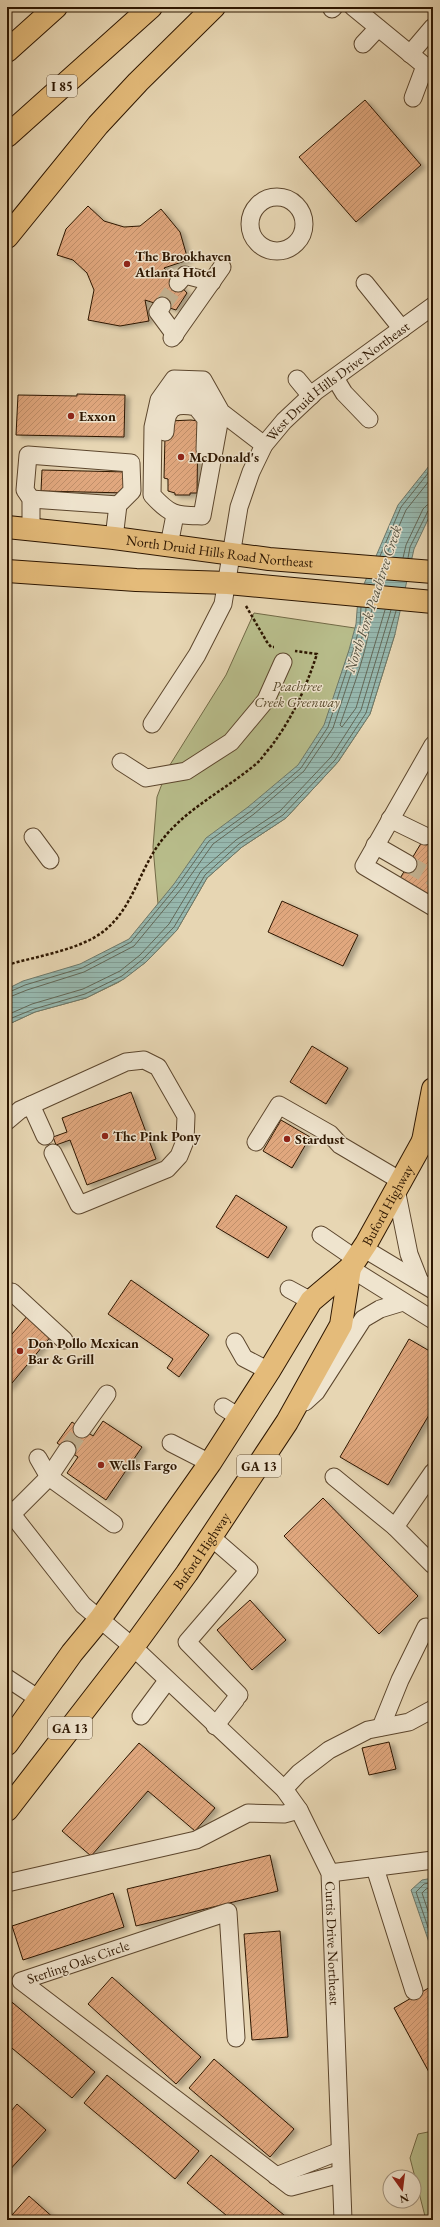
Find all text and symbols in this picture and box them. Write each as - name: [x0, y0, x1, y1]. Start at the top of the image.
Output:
- road number: I 85: [47, 75, 77, 97]
- place label: The Brookhaven Atlanta Hotel: [134, 247, 232, 281]
- marker: The Brookhaven Atlanta Hotel: [122, 259, 132, 269]
- street label: West Druid Hills Drive Northeast: [262, 317, 413, 445]
- place label: Exxon: [79, 407, 116, 425]
- marker: Exxon: [66, 411, 76, 421]
- place label: McDonald's: [189, 448, 259, 466]
- marker: McDonald's: [176, 452, 186, 462]
- water label: North Fork Peachtree Creek: [339, 523, 405, 676]
- street label: North Druid Hills Road Northeast: [125, 531, 314, 572]
- park label: Peachtree Creek Greenway: [254, 677, 340, 711]
- place label: The Pink Pony: [113, 1127, 201, 1145]
- place label: Stardust: [295, 1130, 345, 1148]
- marker: The Pink Pony: [100, 1131, 110, 1141]
- marker: Stardust: [282, 1134, 292, 1144]
- street label: Buford Highway: [358, 1161, 418, 1249]
- place label: Don Pollo Mexican Bar & Grill: [28, 1334, 139, 1368]
- marker: Don Pollo Mexican Bar & Grill: [15, 1346, 25, 1356]
- road number: GA 13: [237, 1455, 281, 1477]
- place label: Wells Fargo: [109, 1456, 177, 1474]
- marker: Wells Fargo: [96, 1460, 106, 1470]
- street label: Buford Highway: [169, 1508, 234, 1593]
- road number: GA 13: [48, 1717, 92, 1739]
- street label: Curtis Drive Northeast: [321, 1881, 344, 2006]
- street label: Sterling Oaks Circle: [25, 1936, 132, 1988]
- north arrow: [382, 2169, 422, 2209]
- text: N: [398, 2191, 410, 2207]

